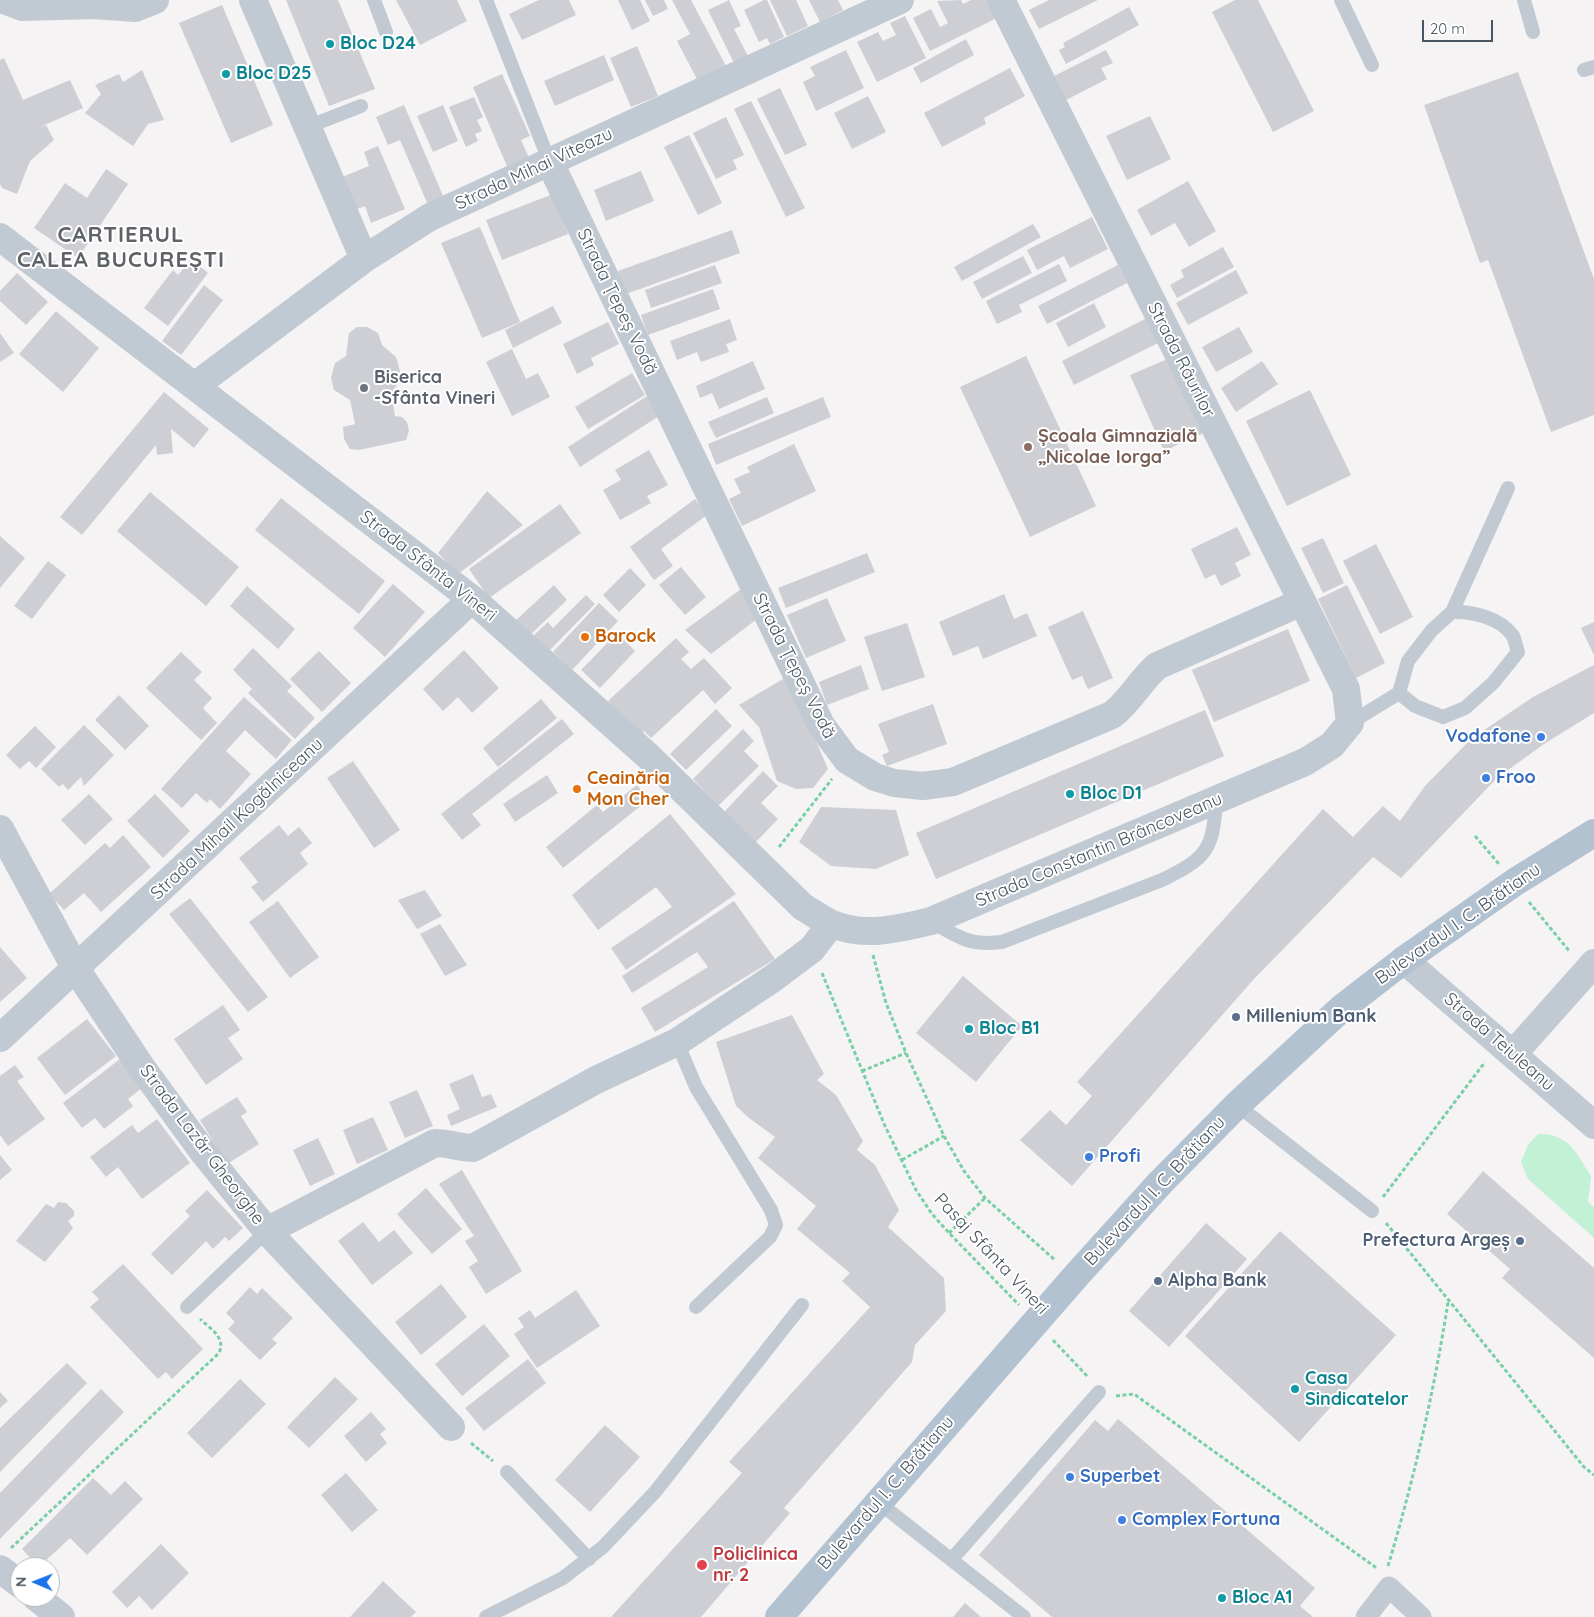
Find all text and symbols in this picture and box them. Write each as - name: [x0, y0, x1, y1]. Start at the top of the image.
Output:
- scale bar: [1424, 10, 1495, 42]
- text: 20 m: [1430, 19, 1465, 38]
- place label: Bloc D24: [340, 33, 416, 55]
- marker: Bloc D24: [324, 38, 336, 50]
- place label: Bloc D25: [236, 63, 312, 85]
- marker: Bloc D25: [220, 68, 232, 80]
- street label: Strada Mihai Viteazu: [452, 123, 616, 215]
- district label: CARTIERUL CALEA BUCUREȘTI: [15, 222, 227, 274]
- street label: Strada Țepeș Vodă: [572, 225, 662, 379]
- street label: Strada Râurilor: [1143, 299, 1219, 421]
- place label: Biserica -Sfânta Vineri: [374, 367, 495, 409]
- marker: Biserica -Sfânta Vineri: [358, 382, 370, 394]
- place label: Școala Gimnazială „Nicolae Iorga”: [1038, 426, 1198, 468]
- marker: Școala Gimnazială „Nicolae Iorga”: [1022, 441, 1034, 453]
- street label: Strada Sfânta Vineri: [355, 506, 501, 626]
- street label: Strada Țepeș Vodă: [748, 590, 840, 742]
- place label: Barock: [595, 626, 656, 648]
- marker: Barock: [579, 631, 591, 643]
- place label: Vodafone: [1445, 726, 1531, 748]
- marker: Vodafone: [1535, 731, 1547, 743]
- street label: Strada Mihail Kogălniceanu: [146, 734, 328, 904]
- place label: Froo: [1496, 767, 1536, 789]
- place label: Ceainăria Mon Cher: [587, 768, 670, 811]
- marker: Froo: [1480, 772, 1492, 784]
- marker: Ceainăria Mon Cher: [571, 783, 583, 795]
- place label: Bloc D1: [1080, 783, 1142, 805]
- street label: Strada Constantin Brâncoveanu: [972, 788, 1226, 912]
- marker: Bloc D1: [1064, 788, 1076, 800]
- street label: Bulevardul I. C. Brătianu: [1371, 859, 1545, 989]
- street label: Strada Teiuleanu: [1439, 988, 1559, 1096]
- place label: Millenium Bank: [1246, 1006, 1376, 1028]
- marker: Millenium Bank: [1230, 1011, 1242, 1023]
- place label: Bloc B1: [979, 1018, 1040, 1040]
- marker: Bloc B1: [963, 1023, 975, 1035]
- street label: Strada Lazăr Gheorghe: [135, 1061, 269, 1229]
- street label: Bulevardul I. C. Brătianu: [1080, 1112, 1230, 1270]
- place label: Profi: [1099, 1146, 1141, 1168]
- marker: Profi: [1083, 1151, 1095, 1163]
- street label: Pasaj Sfânta Vineri: [929, 1189, 1053, 1319]
- place label: Prefectura Argeș: [1362, 1230, 1510, 1252]
- marker: Prefectura Argeș: [1514, 1235, 1526, 1247]
- place label: Alpha Bank: [1168, 1270, 1267, 1292]
- marker: Alpha Bank: [1152, 1275, 1164, 1287]
- place label: Casa Sindicatelor: [1305, 1368, 1409, 1410]
- marker: Casa Sindicatelor: [1289, 1383, 1301, 1395]
- street label: Bulevardul I. C. Brătianu: [813, 1412, 959, 1574]
- place label: Superbet: [1080, 1466, 1160, 1488]
- marker: Superbet: [1064, 1471, 1076, 1483]
- place label: Complex Fortuna: [1132, 1509, 1280, 1531]
- marker: Complex Fortuna: [1116, 1514, 1128, 1526]
- place label: Policlinica nr. 2: [713, 1544, 798, 1586]
- north arrow: [10, 1557, 60, 1607]
- marker: Policlinica nr. 2: [695, 1558, 709, 1572]
- text: N: [12, 1576, 30, 1587]
- place label: Bloc A1: [1232, 1587, 1293, 1609]
- marker: Bloc A1: [1216, 1592, 1228, 1604]

